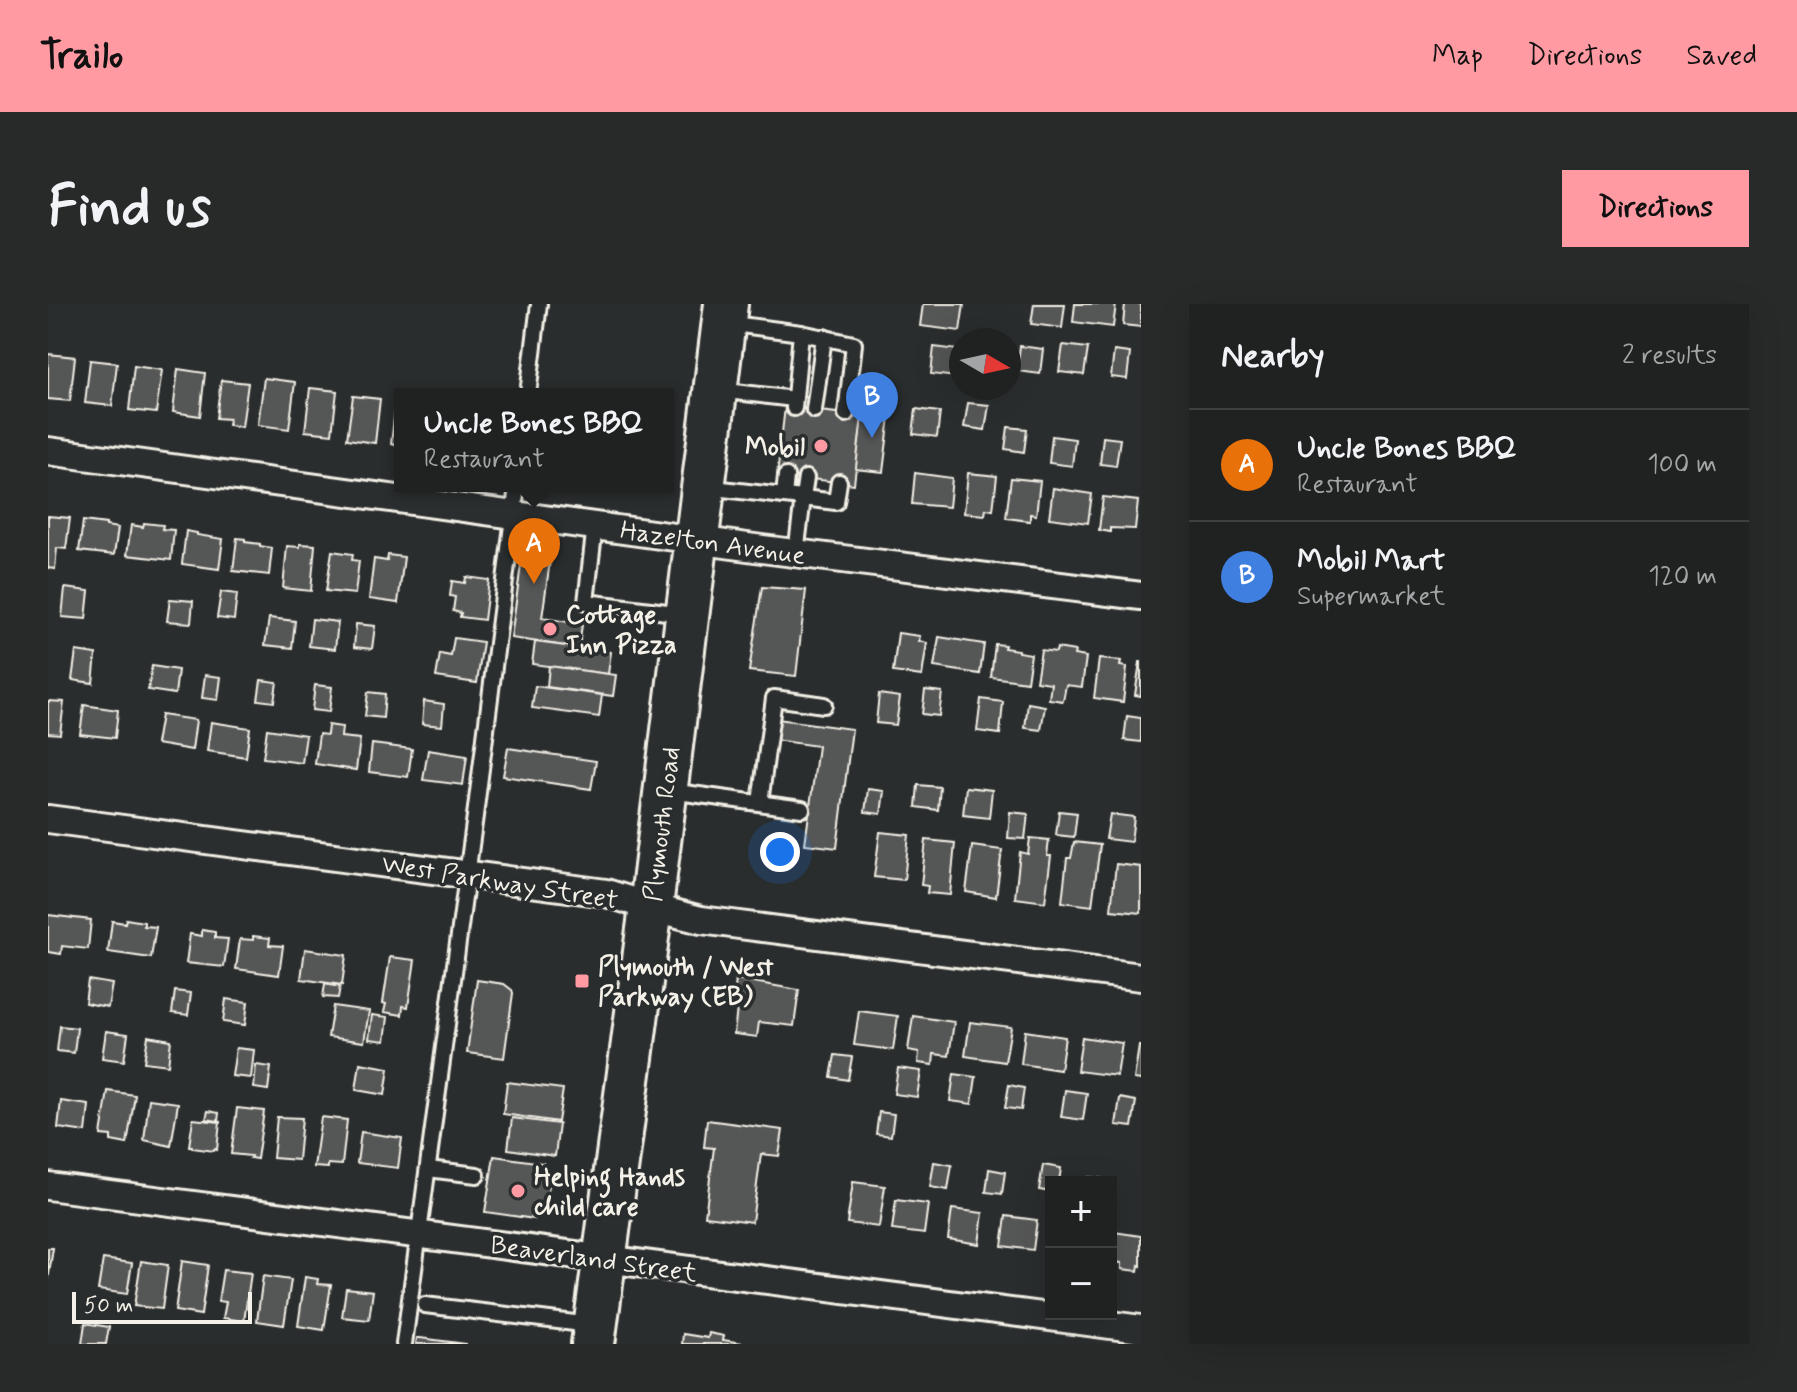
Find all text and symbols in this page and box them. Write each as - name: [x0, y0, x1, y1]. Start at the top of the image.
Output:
- text: Trailo: [40, 32, 123, 81]
- text: Map: [1432, 38, 1483, 75]
- text: Directions: [1527, 38, 1642, 75]
- text: Saved: [1686, 38, 1757, 75]
- button: Directions: [1562, 170, 1749, 247]
- text: Find us: [48, 172, 211, 245]
- north arrow: [949, 328, 1021, 400]
- text: Nearby: [1221, 334, 1325, 379]
- text: 2 results: [1622, 339, 1717, 373]
- pin: B: [846, 372, 898, 438]
- popup: [394, 388, 674, 492]
- text: Uncle Bones BBQ: [424, 404, 644, 443]
- text: Uncle Bones BBQ: [1297, 429, 1517, 468]
- place label: Mobil: [745, 431, 805, 465]
- marker: Mobil: [812, 437, 830, 455]
- text: Restaurant: [424, 443, 545, 477]
- text: A: [1238, 448, 1256, 482]
- text: 100 m: [1647, 448, 1717, 482]
- text: Restaurant: [1297, 468, 1418, 502]
- street label: Hazelton Avenue: [618, 514, 808, 574]
- pin: A: [508, 518, 560, 584]
- text: Mobil Mart: [1297, 541, 1445, 580]
- text: B: [1239, 560, 1255, 594]
- text: 120 m: [1648, 560, 1717, 594]
- text: Supermarket: [1297, 580, 1445, 614]
- place label: Cottage Inn Pizza: [566, 599, 677, 663]
- marker: Cottage Inn Pizza: [541, 620, 559, 638]
- street label: Plymouth Road: [637, 745, 689, 904]
- your location: [760, 832, 800, 872]
- street label: West Parkway Street: [379, 848, 620, 918]
- place label: Plymouth / West Parkway (EB): [598, 951, 774, 1015]
- marker: Plymouth / West Parkway (EB): [573, 972, 591, 990]
- place label: Helping Hands child care: [533, 1161, 685, 1225]
- map controls: [1045, 1176, 1117, 1320]
- button: +: [1045, 1176, 1117, 1248]
- marker: Helping Hands child care: [509, 1182, 527, 1200]
- street label: Beaverland Street: [488, 1229, 699, 1291]
- button: −: [1045, 1248, 1117, 1320]
- scale bar: [72, 1288, 252, 1324]
- text: 50 m: [84, 1292, 133, 1320]

